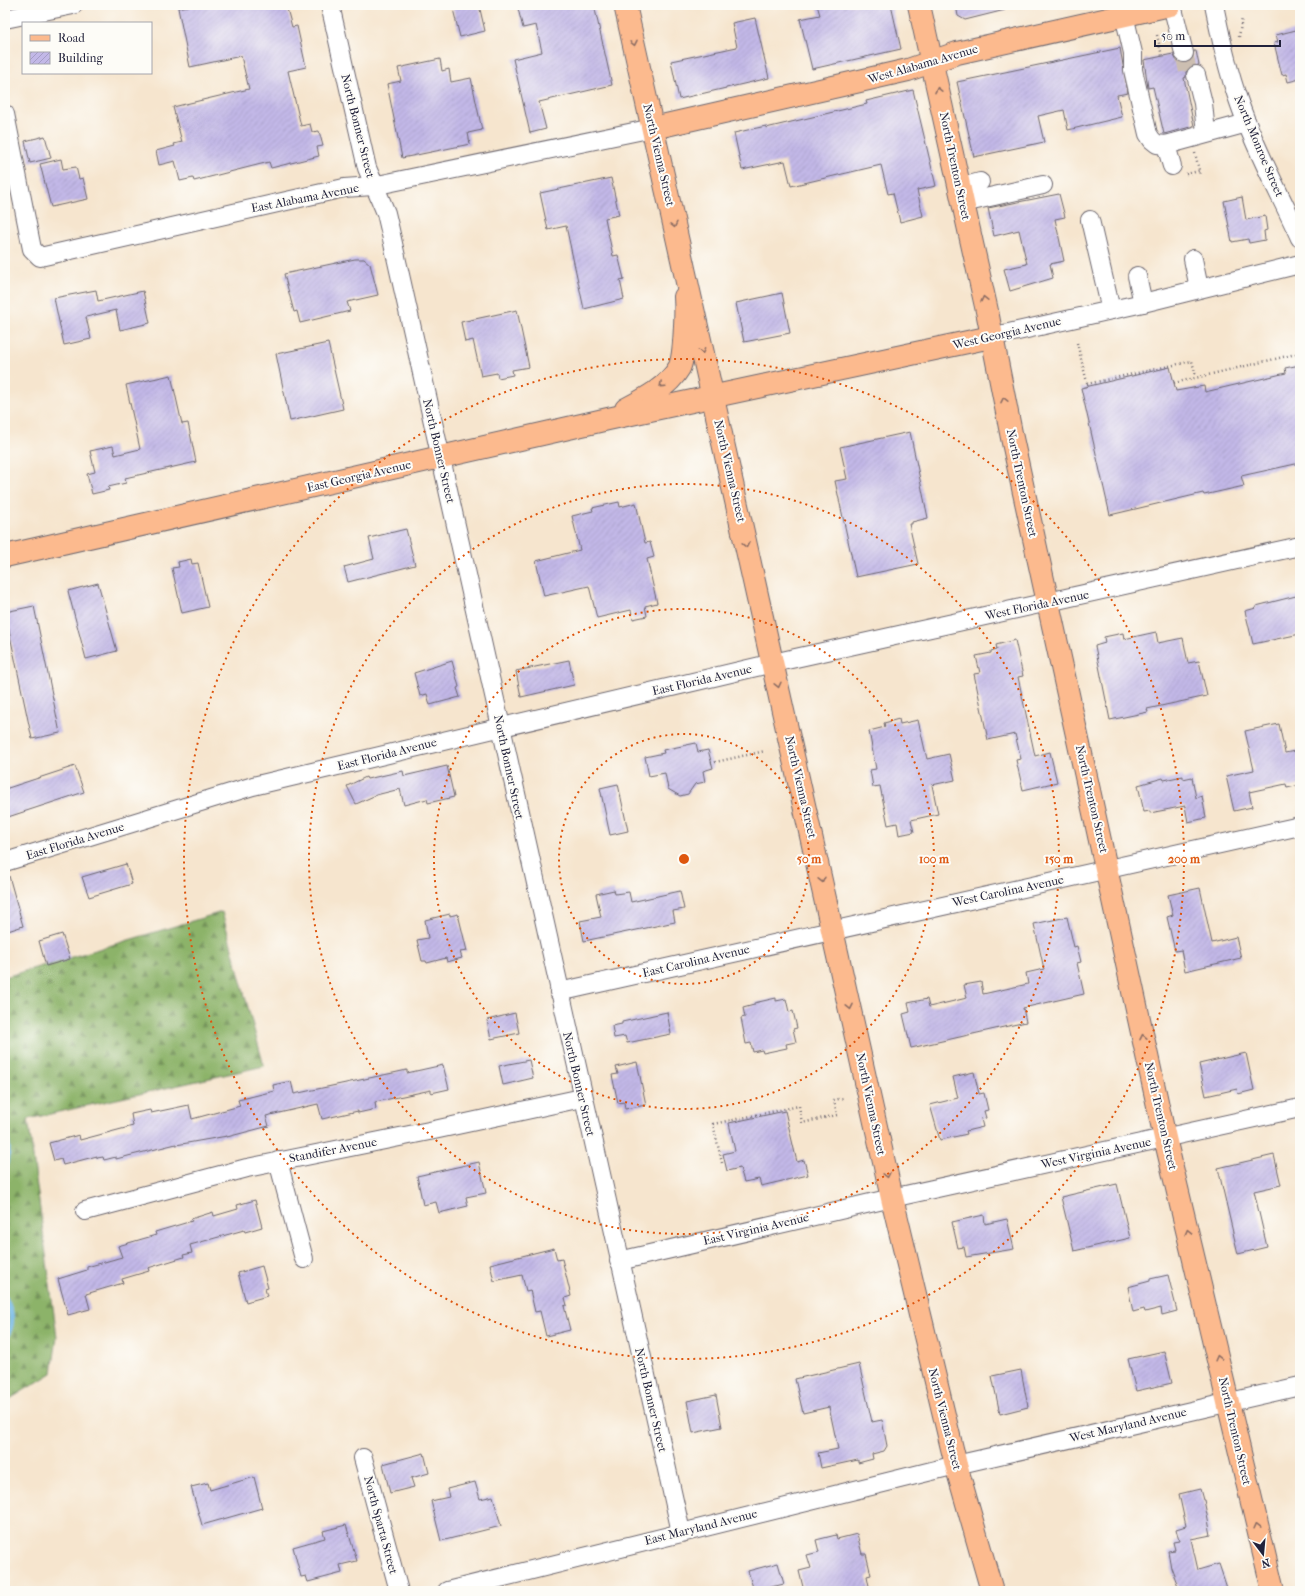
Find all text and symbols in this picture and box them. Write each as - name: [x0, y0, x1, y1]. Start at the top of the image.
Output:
- legend: [22, 22, 152, 74]
- scale bar: [1155, 22, 1280, 48]
- text: 50 m: [1161, 29, 1185, 43]
- text: Road: [58, 31, 85, 45]
- one-way arrow: [629, 40, 637, 46]
- street label: West Alabama Avenue: [866, 42, 980, 87]
- text: Building: [58, 51, 103, 65]
- street label: North Bonner Street: [338, 73, 378, 180]
- one-way arrow: [934, 86, 942, 93]
- street label: North Monroe Street: [1231, 93, 1287, 199]
- street label: North Vienna Street: [640, 102, 678, 208]
- street label: North Trenton Street: [937, 111, 973, 222]
- street label: East Alabama Avenue: [250, 181, 360, 215]
- one-way arrow: [670, 221, 678, 228]
- one-way arrow: [981, 295, 989, 302]
- street label: West Georgia Avenue: [951, 314, 1063, 352]
- one-way arrow: [698, 348, 706, 355]
- one-way arrow: [659, 380, 667, 388]
- street label: North Bonner Street: [420, 397, 458, 505]
- one-way arrow: [1000, 397, 1009, 403]
- street label: North Vienna Street: [711, 418, 749, 524]
- street label: North Trenton Street: [1004, 428, 1040, 539]
- street label: East Georgia Avenue: [306, 457, 413, 495]
- one-way arrow: [742, 542, 750, 548]
- street label: West Florida Avenue: [983, 587, 1090, 623]
- street label: East Florida Avenue: [651, 662, 753, 698]
- one-way arrow: [774, 682, 782, 688]
- street label: North Bonner Street: [491, 713, 527, 821]
- street label: North Vienna Street: [782, 734, 820, 840]
- street label: East Florida Avenue: [336, 735, 438, 773]
- street label: North Trenton Street: [1073, 744, 1111, 855]
- street label: East Florida Avenue: [24, 819, 126, 863]
- centre of rings: [677, 852, 691, 866]
- text: 50 m: [797, 852, 822, 866]
- text: 100 m: [919, 852, 950, 866]
- text: 150 m: [1045, 852, 1074, 866]
- text: 200 m: [1168, 852, 1201, 866]
- street label: West Carolina Avenue: [950, 872, 1065, 910]
- one-way arrow: [817, 877, 825, 884]
- street label: East Carolina Avenue: [641, 942, 751, 980]
- one-way arrow: [846, 1004, 854, 1010]
- street label: North Bonner Street: [560, 1030, 598, 1138]
- one-way arrow: [1140, 1034, 1148, 1040]
- street label: North Vienna Street: [853, 1051, 889, 1157]
- street label: North Trenton Street: [1142, 1061, 1180, 1172]
- street label: West Virginia Avenue: [1039, 1134, 1152, 1172]
- street label: Standifer Avenue: [288, 1135, 378, 1165]
- one-way arrow: [883, 1172, 891, 1178]
- street label: East Virginia Avenue: [702, 1210, 810, 1248]
- one-way arrow: [1184, 1229, 1192, 1235]
- street label: North Bonner Street: [632, 1346, 670, 1454]
- one-way arrow: [1215, 1355, 1223, 1362]
- street label: North Vienna Street: [926, 1367, 965, 1472]
- street label: North Trenton Street: [1216, 1376, 1254, 1487]
- street label: West Maryland Avenue: [1067, 1405, 1188, 1446]
- street label: North Sparta Street: [361, 1474, 401, 1576]
- street label: East Maryland Avenue: [643, 1506, 759, 1548]
- one-way arrow: [1253, 1523, 1262, 1530]
- north arrow: [1243, 1534, 1283, 1574]
- text: N: [1259, 1556, 1271, 1571]

